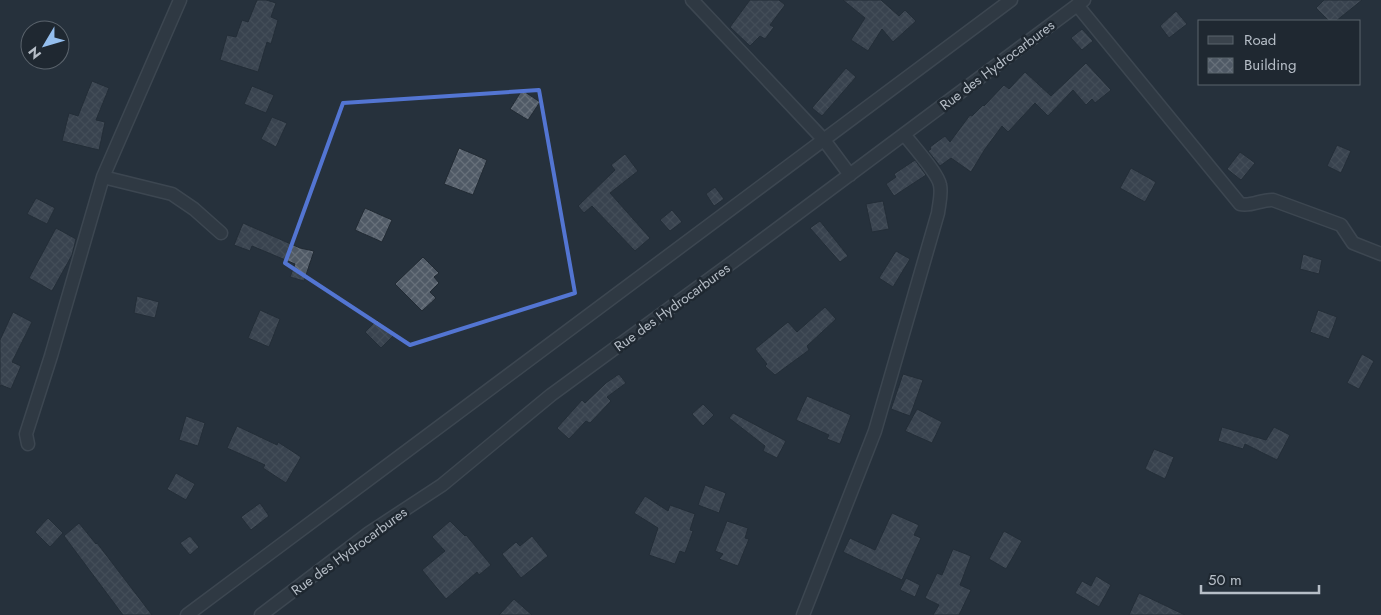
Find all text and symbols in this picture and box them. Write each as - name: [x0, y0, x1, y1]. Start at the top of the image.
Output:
- street label: Rue des Hydrocarbures: [935, 15, 1059, 115]
- north arrow: [20, 20, 70, 70]
- legend: [1198, 20, 1361, 85]
- text: Road: [1244, 29, 1276, 51]
- text: N: [23, 42, 46, 64]
- text: Building: [1244, 54, 1296, 76]
- street label: Rue des Hydrocarbures: [610, 258, 734, 356]
- street label: Rue des Hydrocarbures: [287, 502, 411, 600]
- scale bar: [1201, 562, 1318, 594]
- text: 50 m: [1208, 569, 1242, 591]

